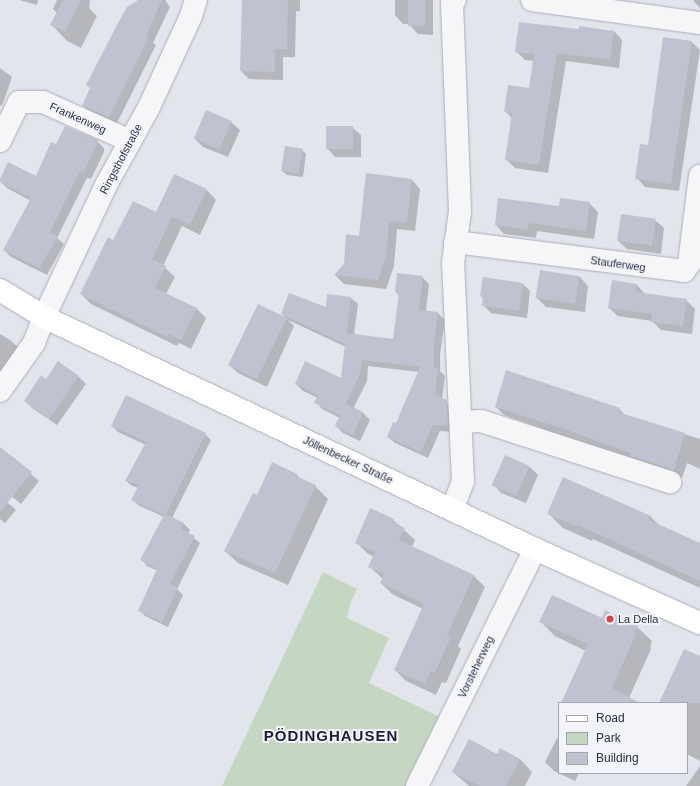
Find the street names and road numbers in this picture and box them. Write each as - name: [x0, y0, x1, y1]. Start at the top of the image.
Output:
- street label: Frankenweg: [48, 100, 108, 136]
- street label: Ringsthofstraße: [97, 122, 145, 196]
- street label: Stauferweg: [590, 254, 646, 274]
- street label: Jöllenbecker Straße: [301, 433, 395, 487]
- street label: Vorsteherweg: [455, 634, 497, 700]

